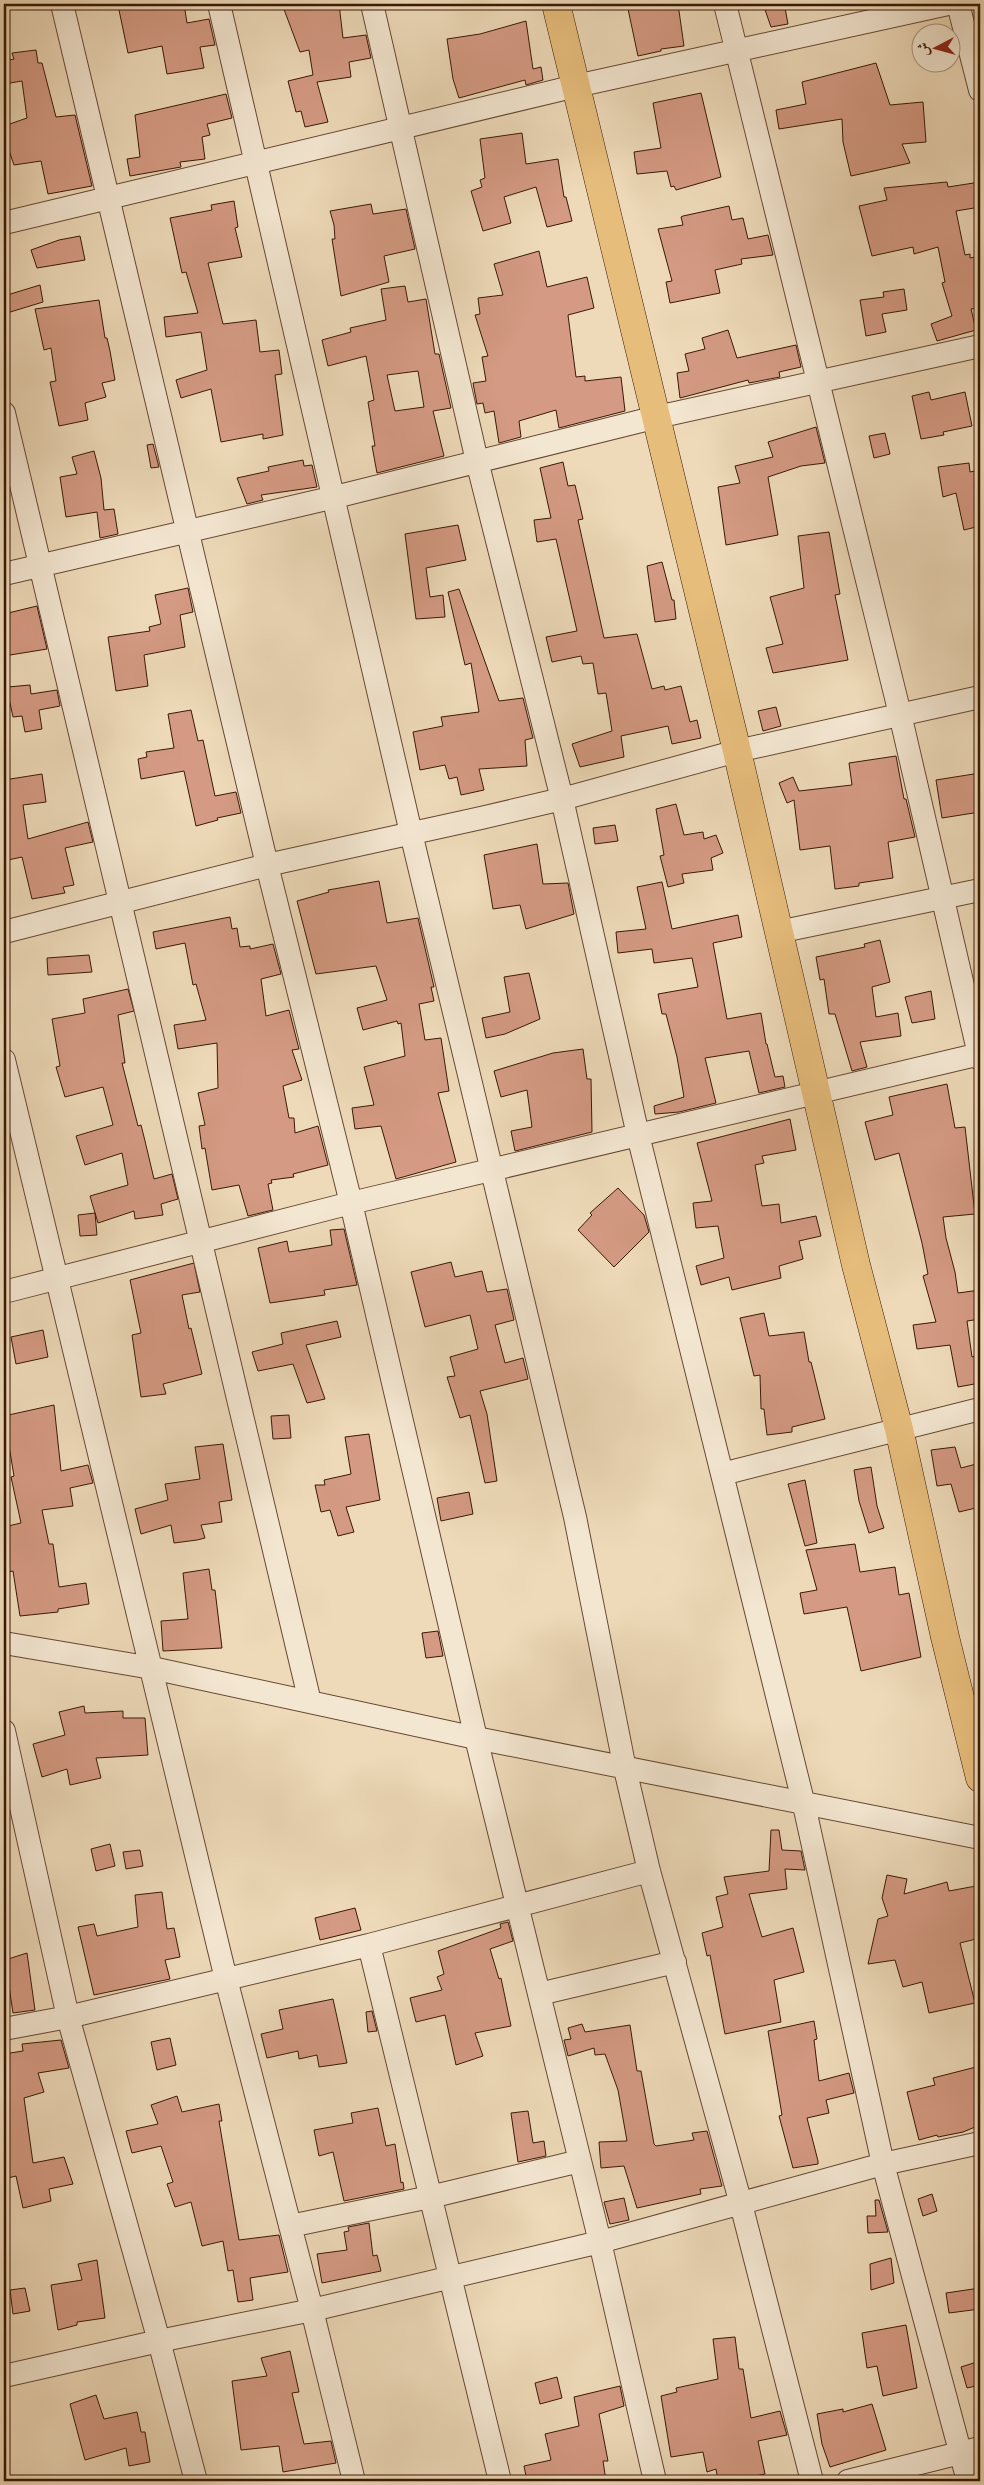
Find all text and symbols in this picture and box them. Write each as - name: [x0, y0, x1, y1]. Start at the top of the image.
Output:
- north arrow: [912, 22, 962, 72]
- text: ش: [914, 41, 934, 57]

